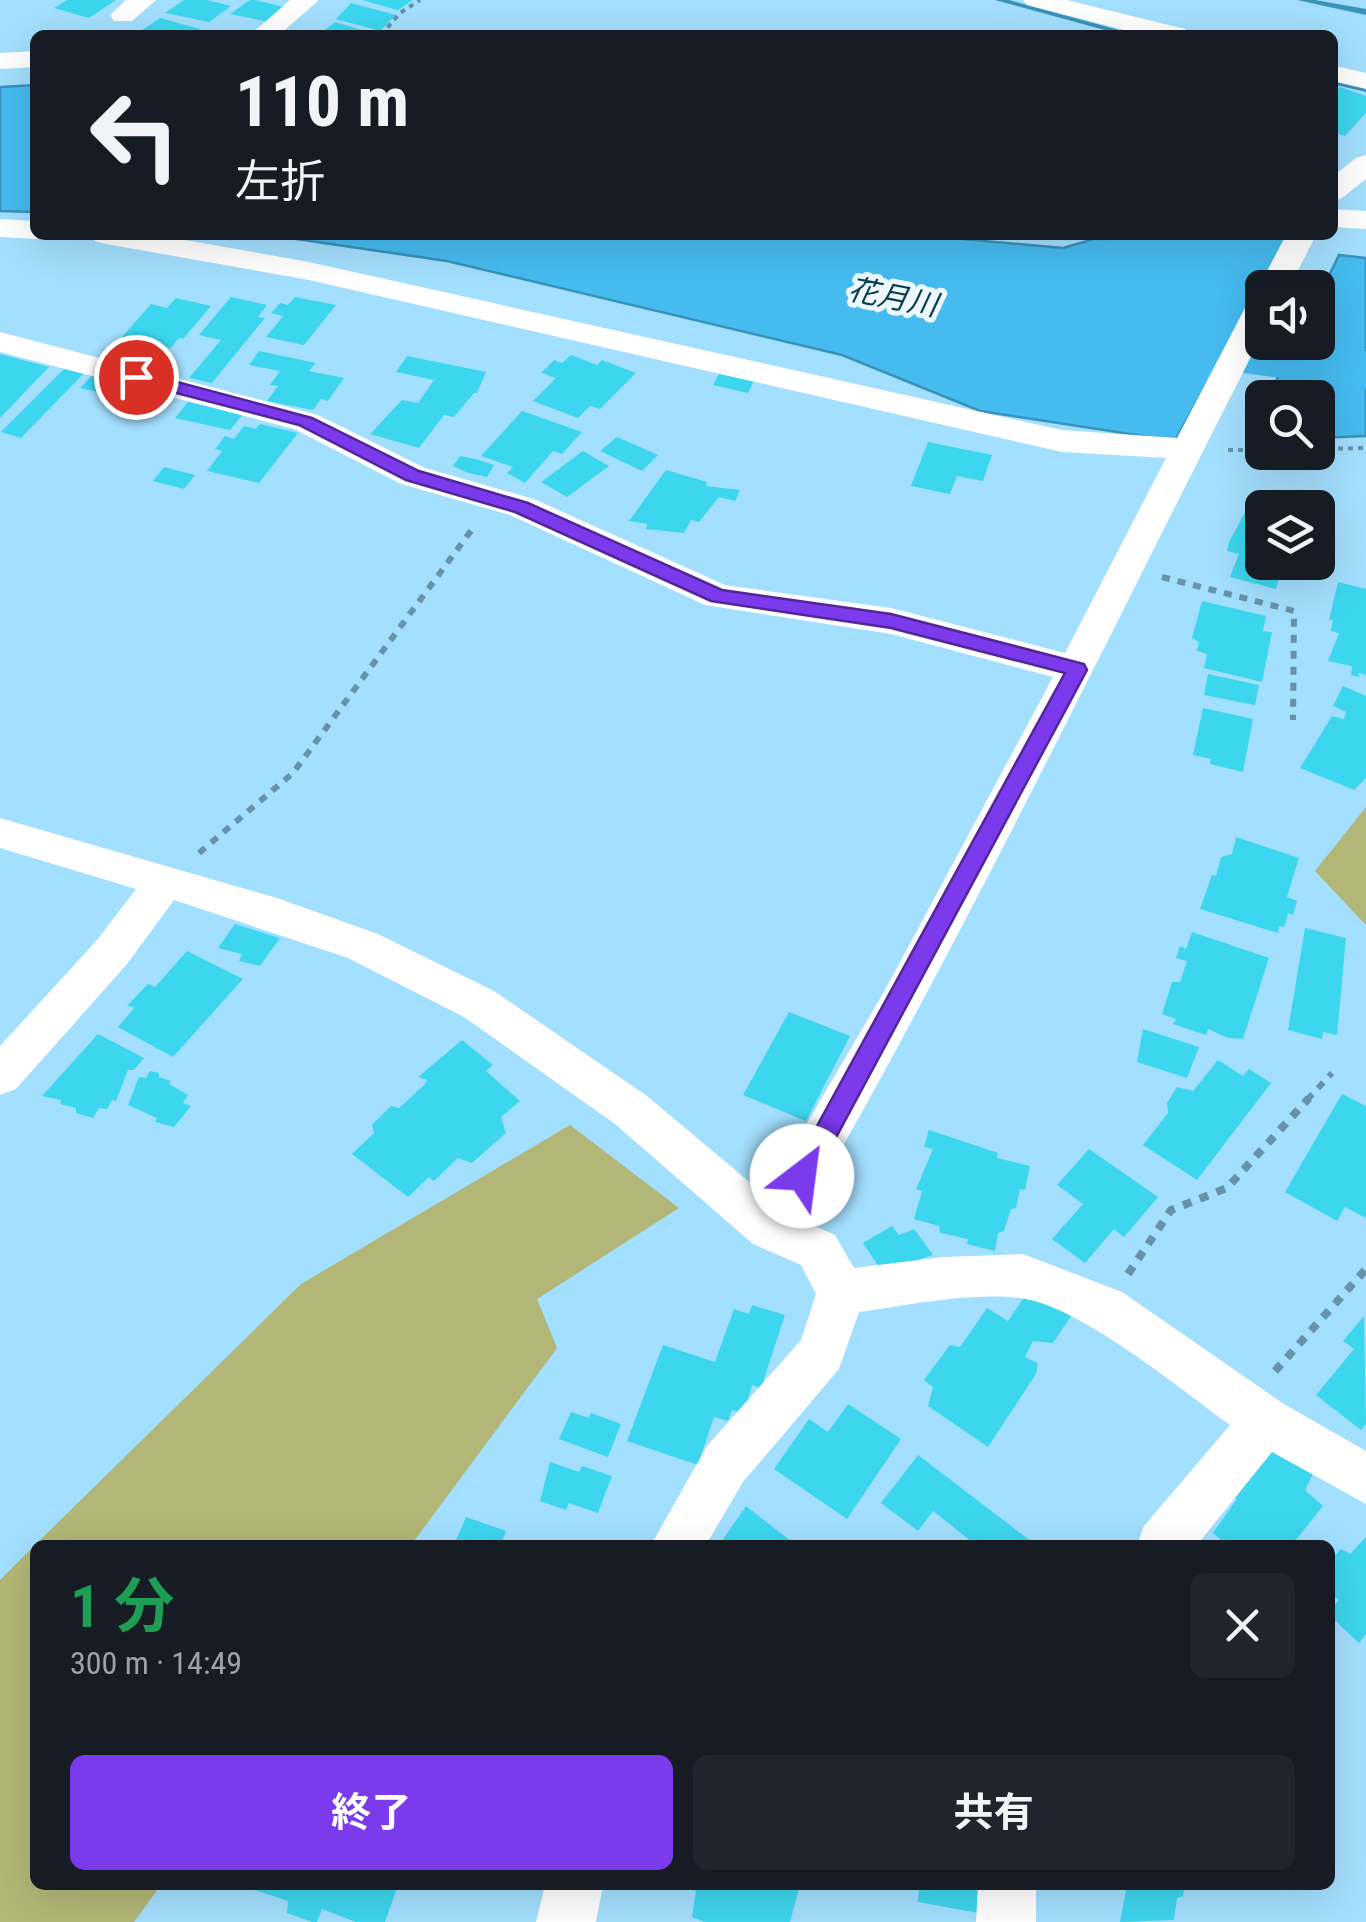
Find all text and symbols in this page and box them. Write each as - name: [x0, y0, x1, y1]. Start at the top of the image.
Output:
- text: 110 m: [235, 61, 409, 143]
- icon: left: [70, 70, 200, 200]
- text: 左折: [235, 155, 325, 208]
- map controls: [1245, 270, 1335, 580]
- button: sound: [1245, 270, 1335, 360]
- water label: 花月川: [845, 271, 943, 323]
- pin: [94, 335, 179, 420]
- icon: arrive: [109, 350, 164, 405]
- button: search: [1245, 380, 1335, 470]
- button: layers: [1245, 490, 1335, 580]
- position arrow: [750, 1124, 854, 1228]
- text: 1 分: [70, 1571, 174, 1642]
- button: close: [1190, 1573, 1295, 1678]
- text: 300 m · 14:49: [70, 1644, 242, 1682]
- button: 終了: [70, 1755, 673, 1870]
- button: 共有: [693, 1755, 1295, 1870]

